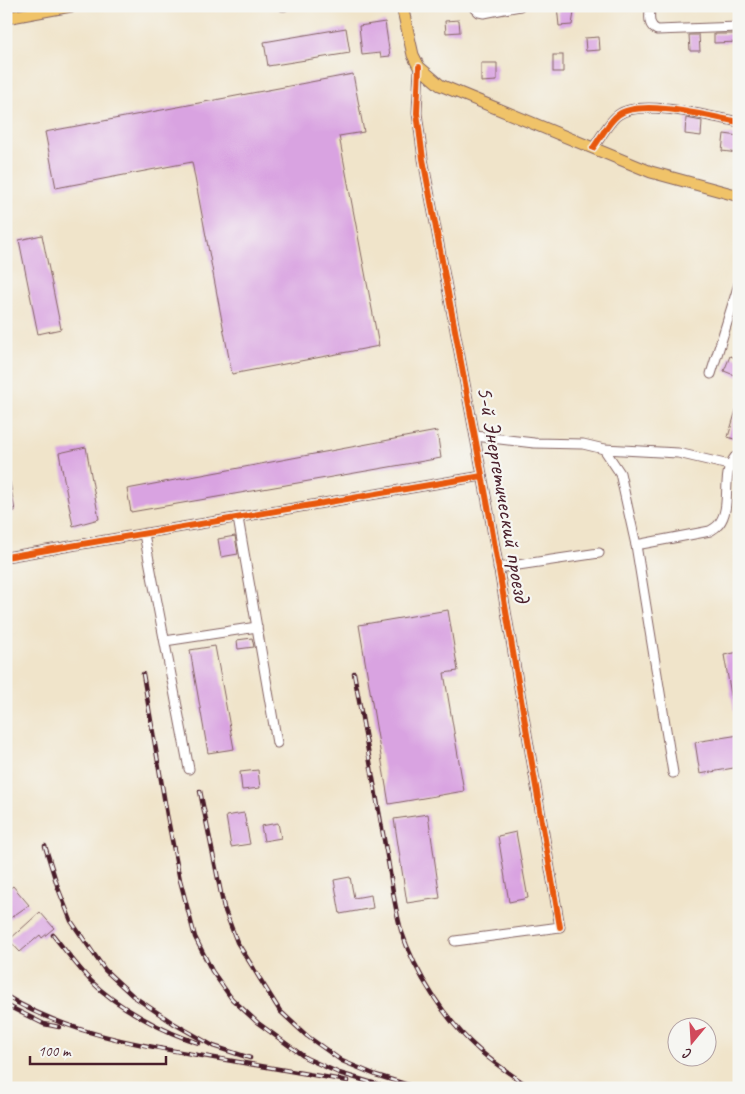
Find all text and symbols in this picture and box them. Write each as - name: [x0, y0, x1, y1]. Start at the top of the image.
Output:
- street label: 5-й Энергетический проезд: [470, 384, 538, 607]
- north arrow: [668, 1016, 718, 1066]
- scale bar: [30, 1034, 166, 1066]
- text: 100 m: [38, 1042, 72, 1061]
- text: С: [680, 1044, 694, 1063]

